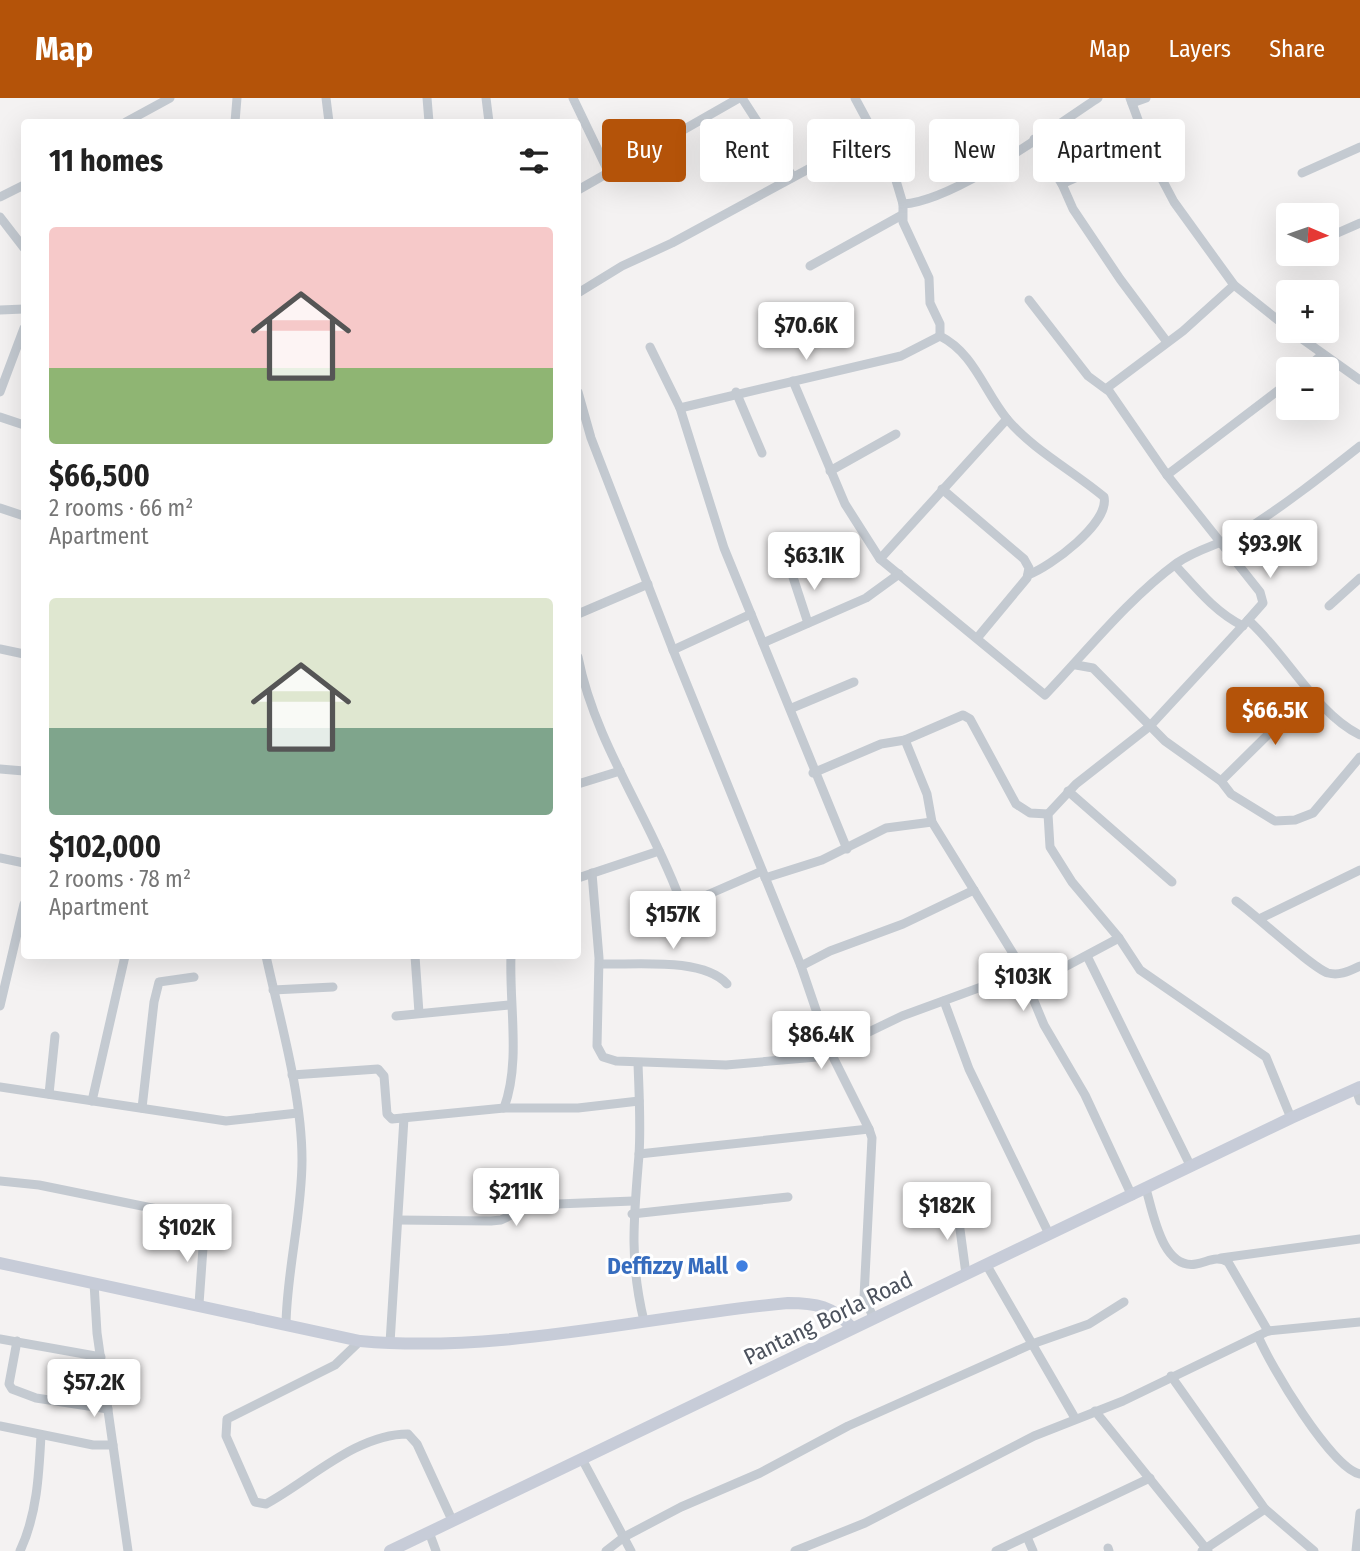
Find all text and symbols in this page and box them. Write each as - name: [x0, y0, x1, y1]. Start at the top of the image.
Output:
- text: Map: [35, 29, 93, 69]
- text: Map: [1089, 35, 1131, 63]
- text: Layers: [1169, 35, 1231, 63]
- text: Share: [1269, 35, 1325, 63]
- chip: Buy: [602, 119, 686, 182]
- chip: Rent: [700, 119, 793, 182]
- chip: Filters: [807, 119, 915, 182]
- chip: New: [929, 119, 1019, 182]
- chip: Apartment: [1033, 119, 1185, 182]
- icon: filters: [515, 142, 553, 180]
- text: 11 homes: [49, 143, 163, 179]
- north arrow: [1276, 203, 1339, 266]
- map controls: [1276, 203, 1339, 420]
- icon: home: [238, 273, 364, 399]
- button: +: [1276, 280, 1339, 343]
- pin: $70.6K: [749, 302, 863, 362]
- text: $70.6K: [774, 311, 838, 339]
- button: −: [1276, 357, 1339, 420]
- text: $66,500: [49, 458, 150, 494]
- text: 2 rooms · 66 m²: [49, 494, 193, 522]
- pin: $93.9K: [1213, 520, 1327, 580]
- text: Apartment: [49, 522, 149, 550]
- text: $93.9K: [1238, 529, 1302, 557]
- pin: $63.1K: [757, 532, 871, 592]
- text: $63.1K: [784, 541, 844, 569]
- icon: home: [238, 644, 364, 770]
- pin: $66.5K: [1218, 688, 1332, 747]
- text: $66.5K: [1242, 696, 1308, 724]
- text: $102,000: [49, 829, 161, 865]
- text: 2 rooms · 78 m²: [49, 865, 191, 893]
- pin: $157K: [624, 892, 722, 951]
- text: Apartment: [49, 893, 149, 921]
- text: $157K: [646, 900, 700, 928]
- pin: $103K: [974, 954, 1072, 1013]
- text: $103K: [995, 962, 1051, 990]
- pin: $86.4K: [764, 1012, 878, 1071]
- text: $86.4K: [788, 1020, 854, 1048]
- pin: $211K: [467, 1168, 565, 1228]
- text: $211K: [489, 1177, 543, 1205]
- pin: $182K: [898, 1182, 996, 1242]
- text: $182K: [919, 1191, 975, 1219]
- pin: $102K: [138, 1204, 236, 1264]
- text: $102K: [159, 1213, 215, 1241]
- place label: Deffizzy Mall: [607, 1252, 729, 1280]
- marker: Deffizzy Mall: [734, 1258, 750, 1274]
- street label: Pantang Borla Road: [739, 1265, 917, 1371]
- pin: $57.2K: [37, 1360, 151, 1419]
- text: $57.2K: [63, 1368, 125, 1396]

